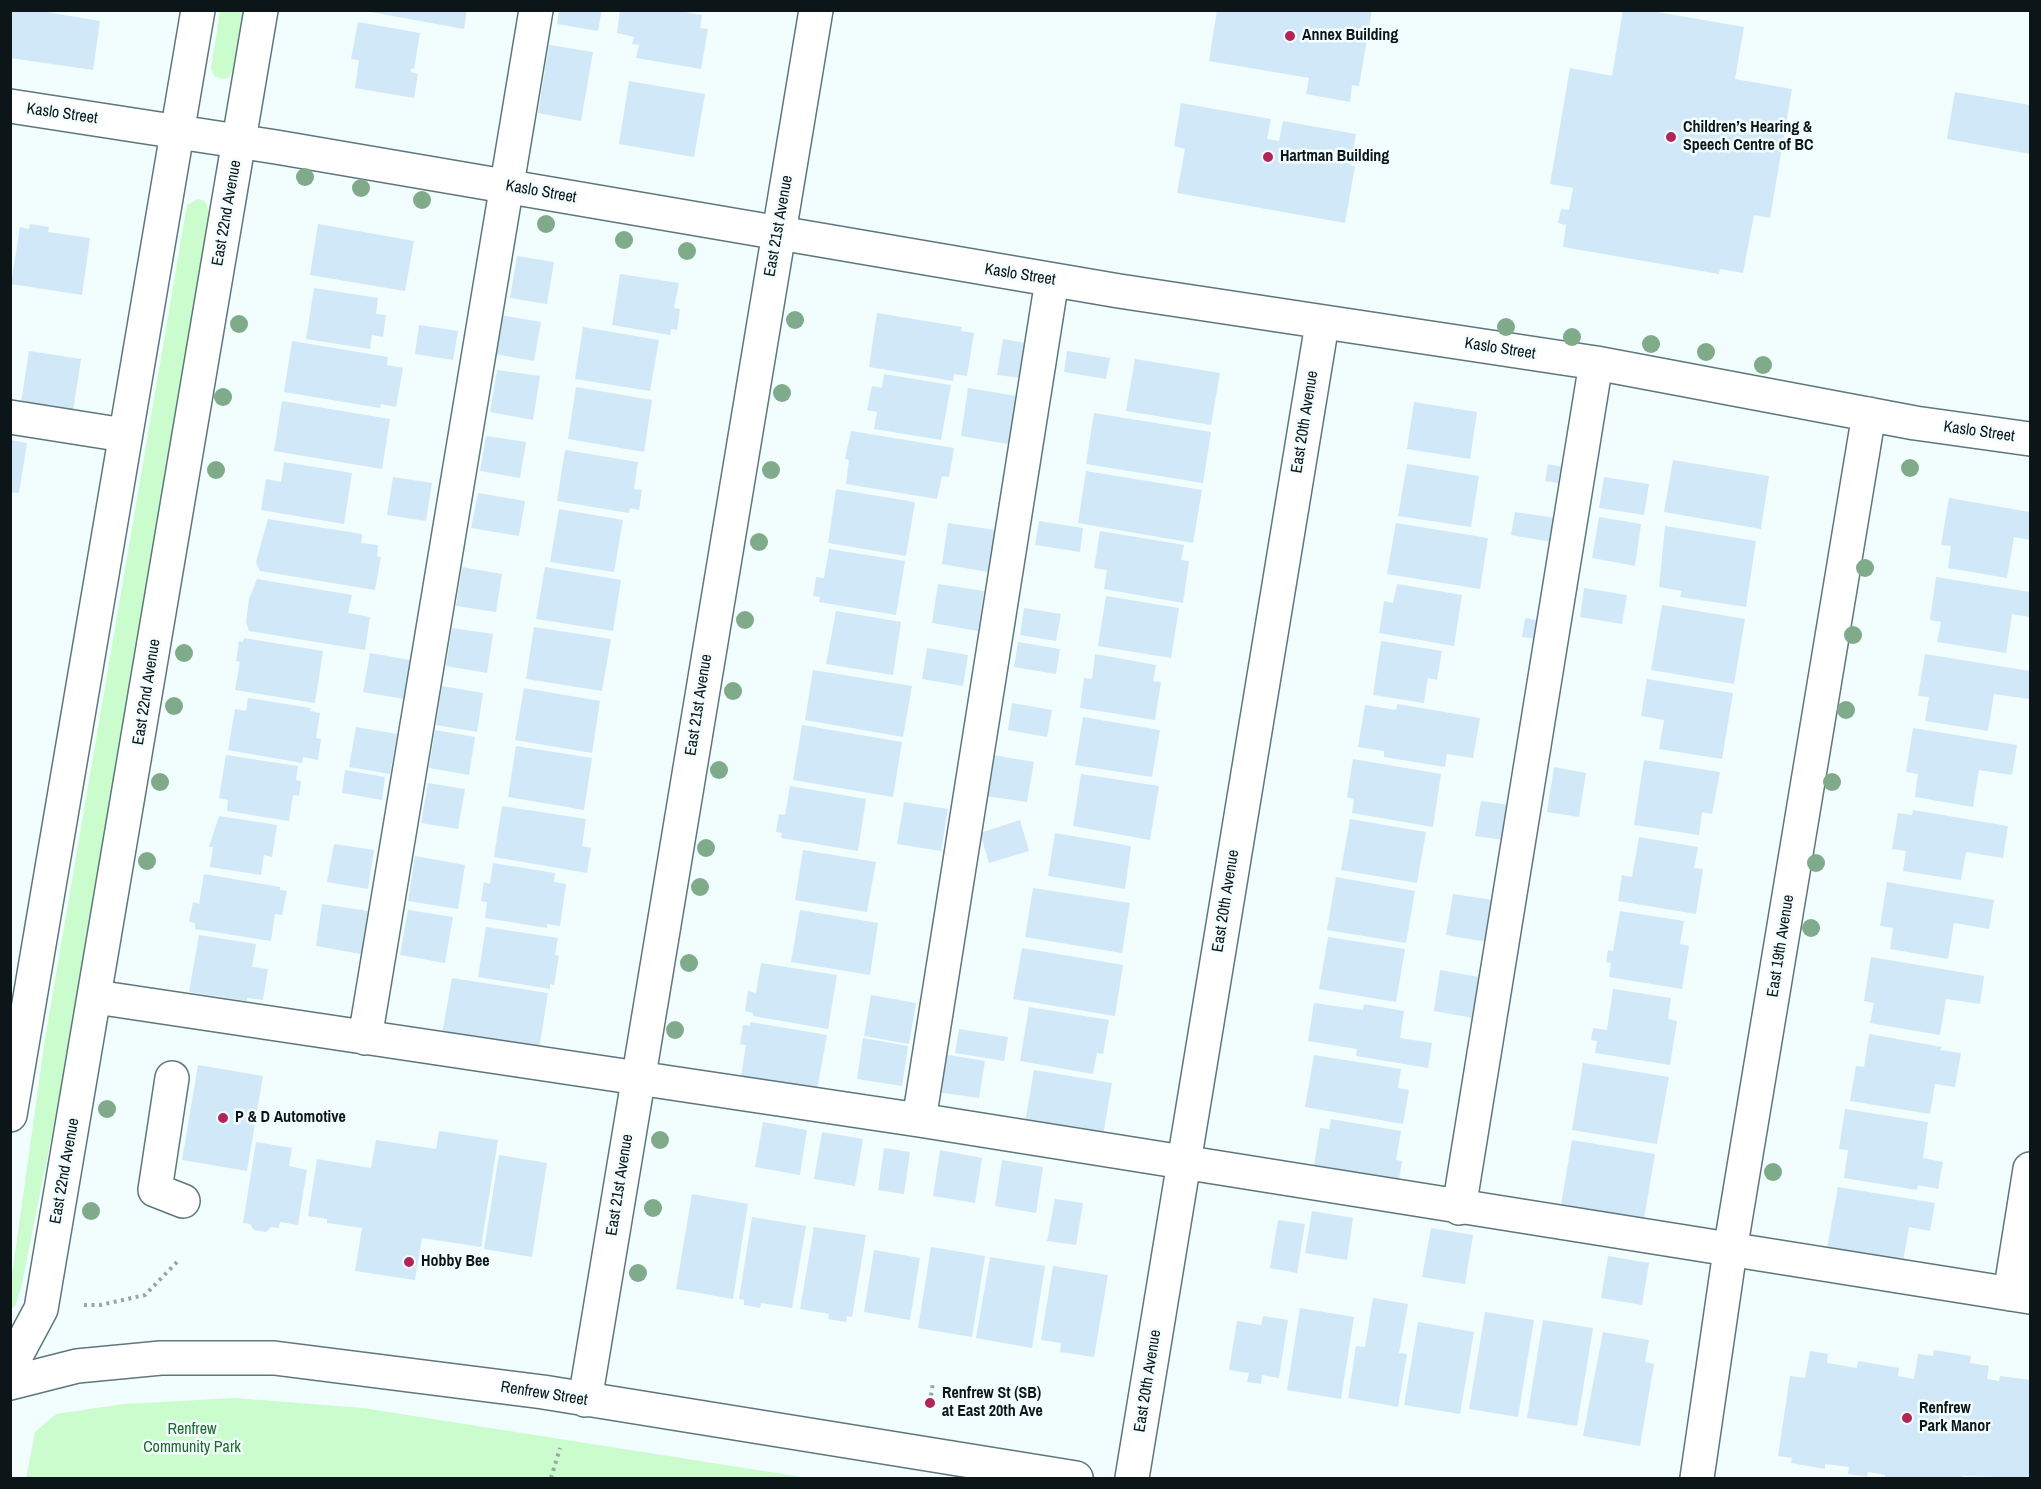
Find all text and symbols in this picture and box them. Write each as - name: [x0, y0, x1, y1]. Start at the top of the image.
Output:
- place label: Annex Building: [1302, 26, 1398, 46]
- marker: Annex Building: [1283, 29, 1297, 43]
- street label: Kaslo Street: [25, 100, 99, 128]
- place label: Children’s Hearing & Speech Centre of BC: [1683, 118, 1813, 156]
- marker: Children’s Hearing & Speech Centre of BC: [1664, 130, 1678, 144]
- place label: Hartman Building: [1280, 147, 1389, 167]
- marker: Hartman Building: [1261, 150, 1275, 164]
- street label: East 22nd Avenue: [208, 159, 246, 267]
- street label: East 21st Avenue: [761, 174, 797, 278]
- street label: Kaslo Street: [504, 176, 578, 208]
- street label: Kaslo Street: [983, 260, 1057, 290]
- street label: Kaslo Street: [1463, 334, 1537, 364]
- street label: East 20th Avenue: [1287, 369, 1323, 475]
- street label: Kaslo Street: [1942, 418, 2016, 446]
- street label: East 22nd Avenue: [129, 638, 165, 746]
- street label: East 21st Avenue: [681, 653, 717, 757]
- street label: East 20th Avenue: [1208, 848, 1244, 954]
- street label: East 19th Avenue: [1763, 893, 1799, 999]
- place label: P & D Automotive: [235, 1108, 346, 1128]
- marker: P & D Automotive: [216, 1111, 230, 1125]
- street label: East 22nd Avenue: [46, 1117, 84, 1225]
- street label: East 21st Avenue: [602, 1133, 638, 1237]
- place label: Hobby Bee: [421, 1252, 490, 1272]
- marker: Hobby Bee: [402, 1255, 416, 1269]
- street label: East 20th Avenue: [1130, 1328, 1166, 1434]
- street label: Renfrew Street: [499, 1378, 589, 1410]
- place label: Renfrew St (SB) at East 20th Ave: [942, 1384, 1043, 1422]
- marker: Renfrew St (SB) at East 20th Ave: [923, 1396, 937, 1410]
- place label: Renfrew Park Manor: [1919, 1399, 1990, 1437]
- marker: Renfrew Park Manor: [1900, 1411, 1914, 1425]
- park label: Renfrew Community Park: [143, 1420, 241, 1458]

